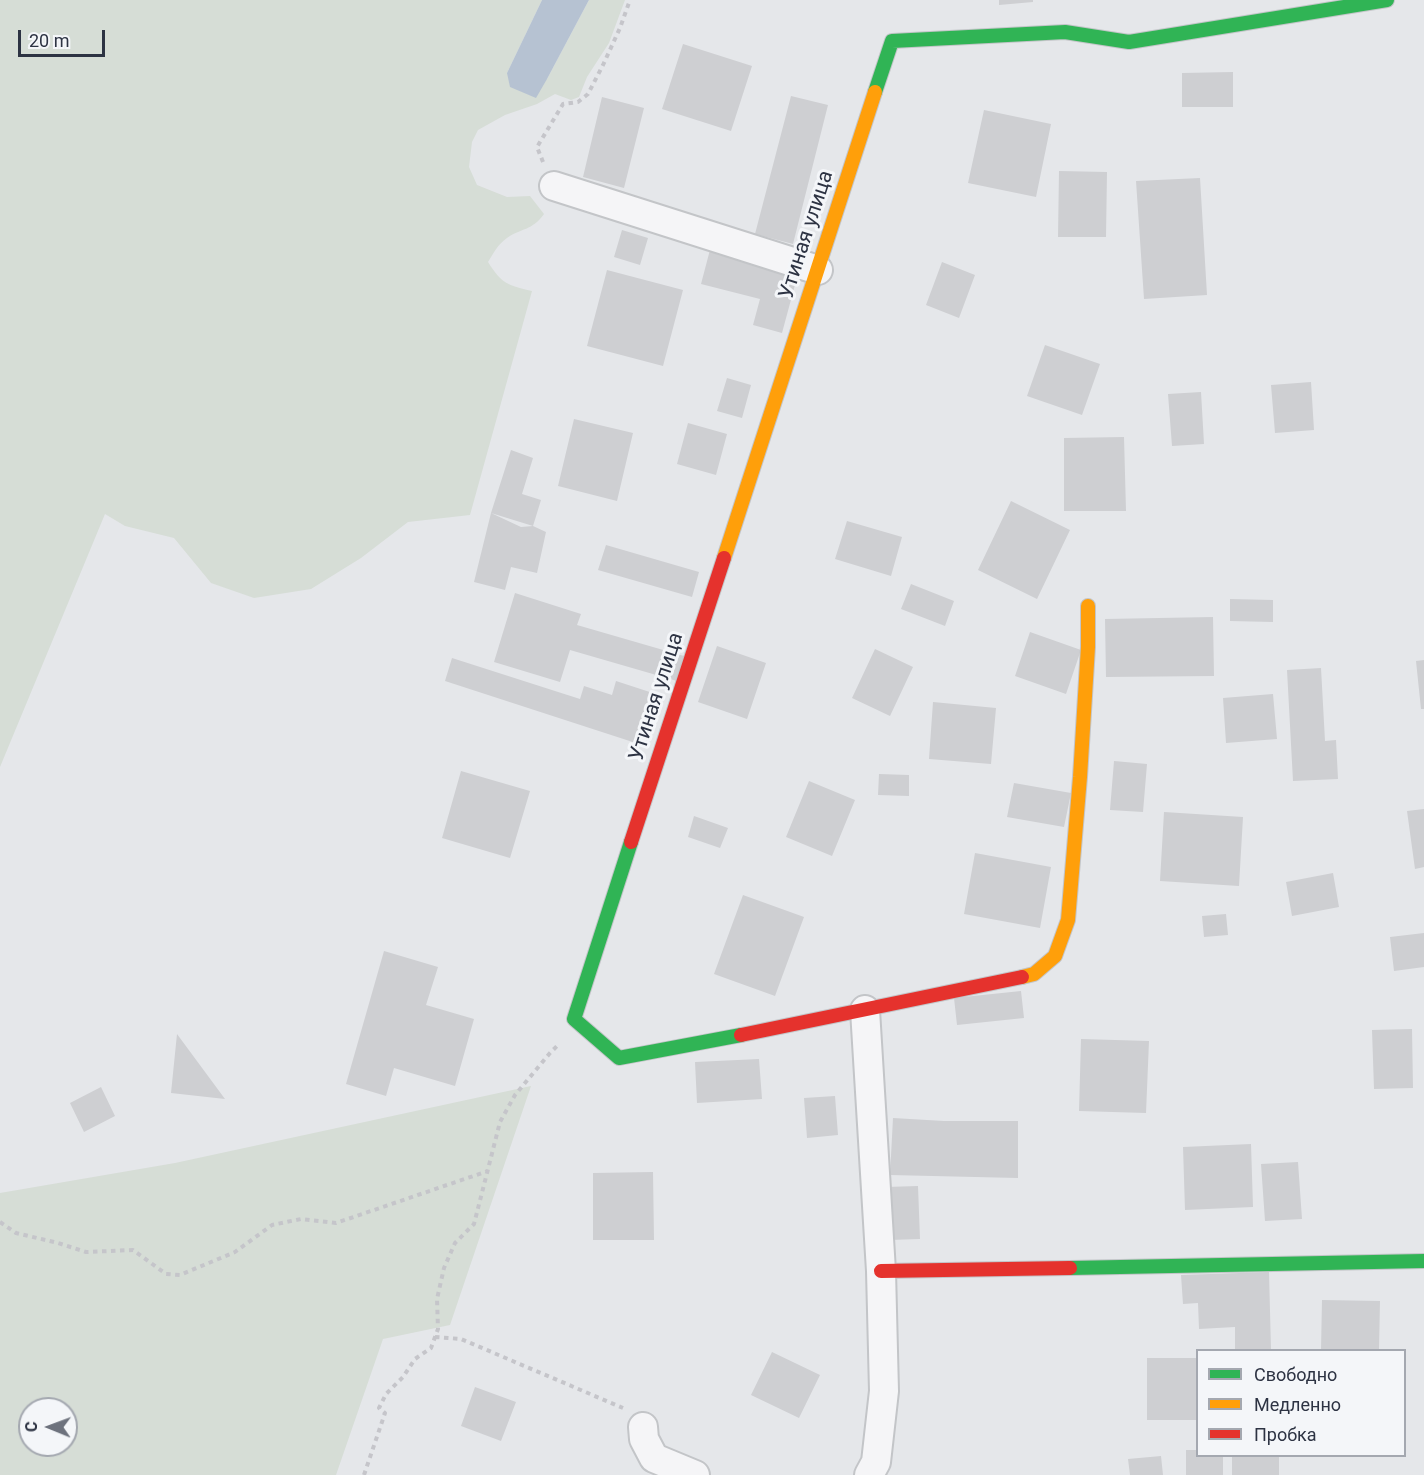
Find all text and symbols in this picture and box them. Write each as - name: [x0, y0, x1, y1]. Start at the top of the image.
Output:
- scale bar: [21, 18, 108, 56]
- text: 20 m: [29, 30, 69, 51]
- street label: Утиная улица: [774, 168, 840, 302]
- street label: Утиная улица: [624, 630, 690, 764]
- legend: [1196, 1349, 1406, 1457]
- text: Свободно: [1254, 1364, 1337, 1385]
- text: Медленно: [1254, 1394, 1341, 1415]
- north arrow: [18, 1397, 78, 1457]
- text: С: [22, 1421, 41, 1432]
- text: Пробка: [1254, 1424, 1317, 1445]

